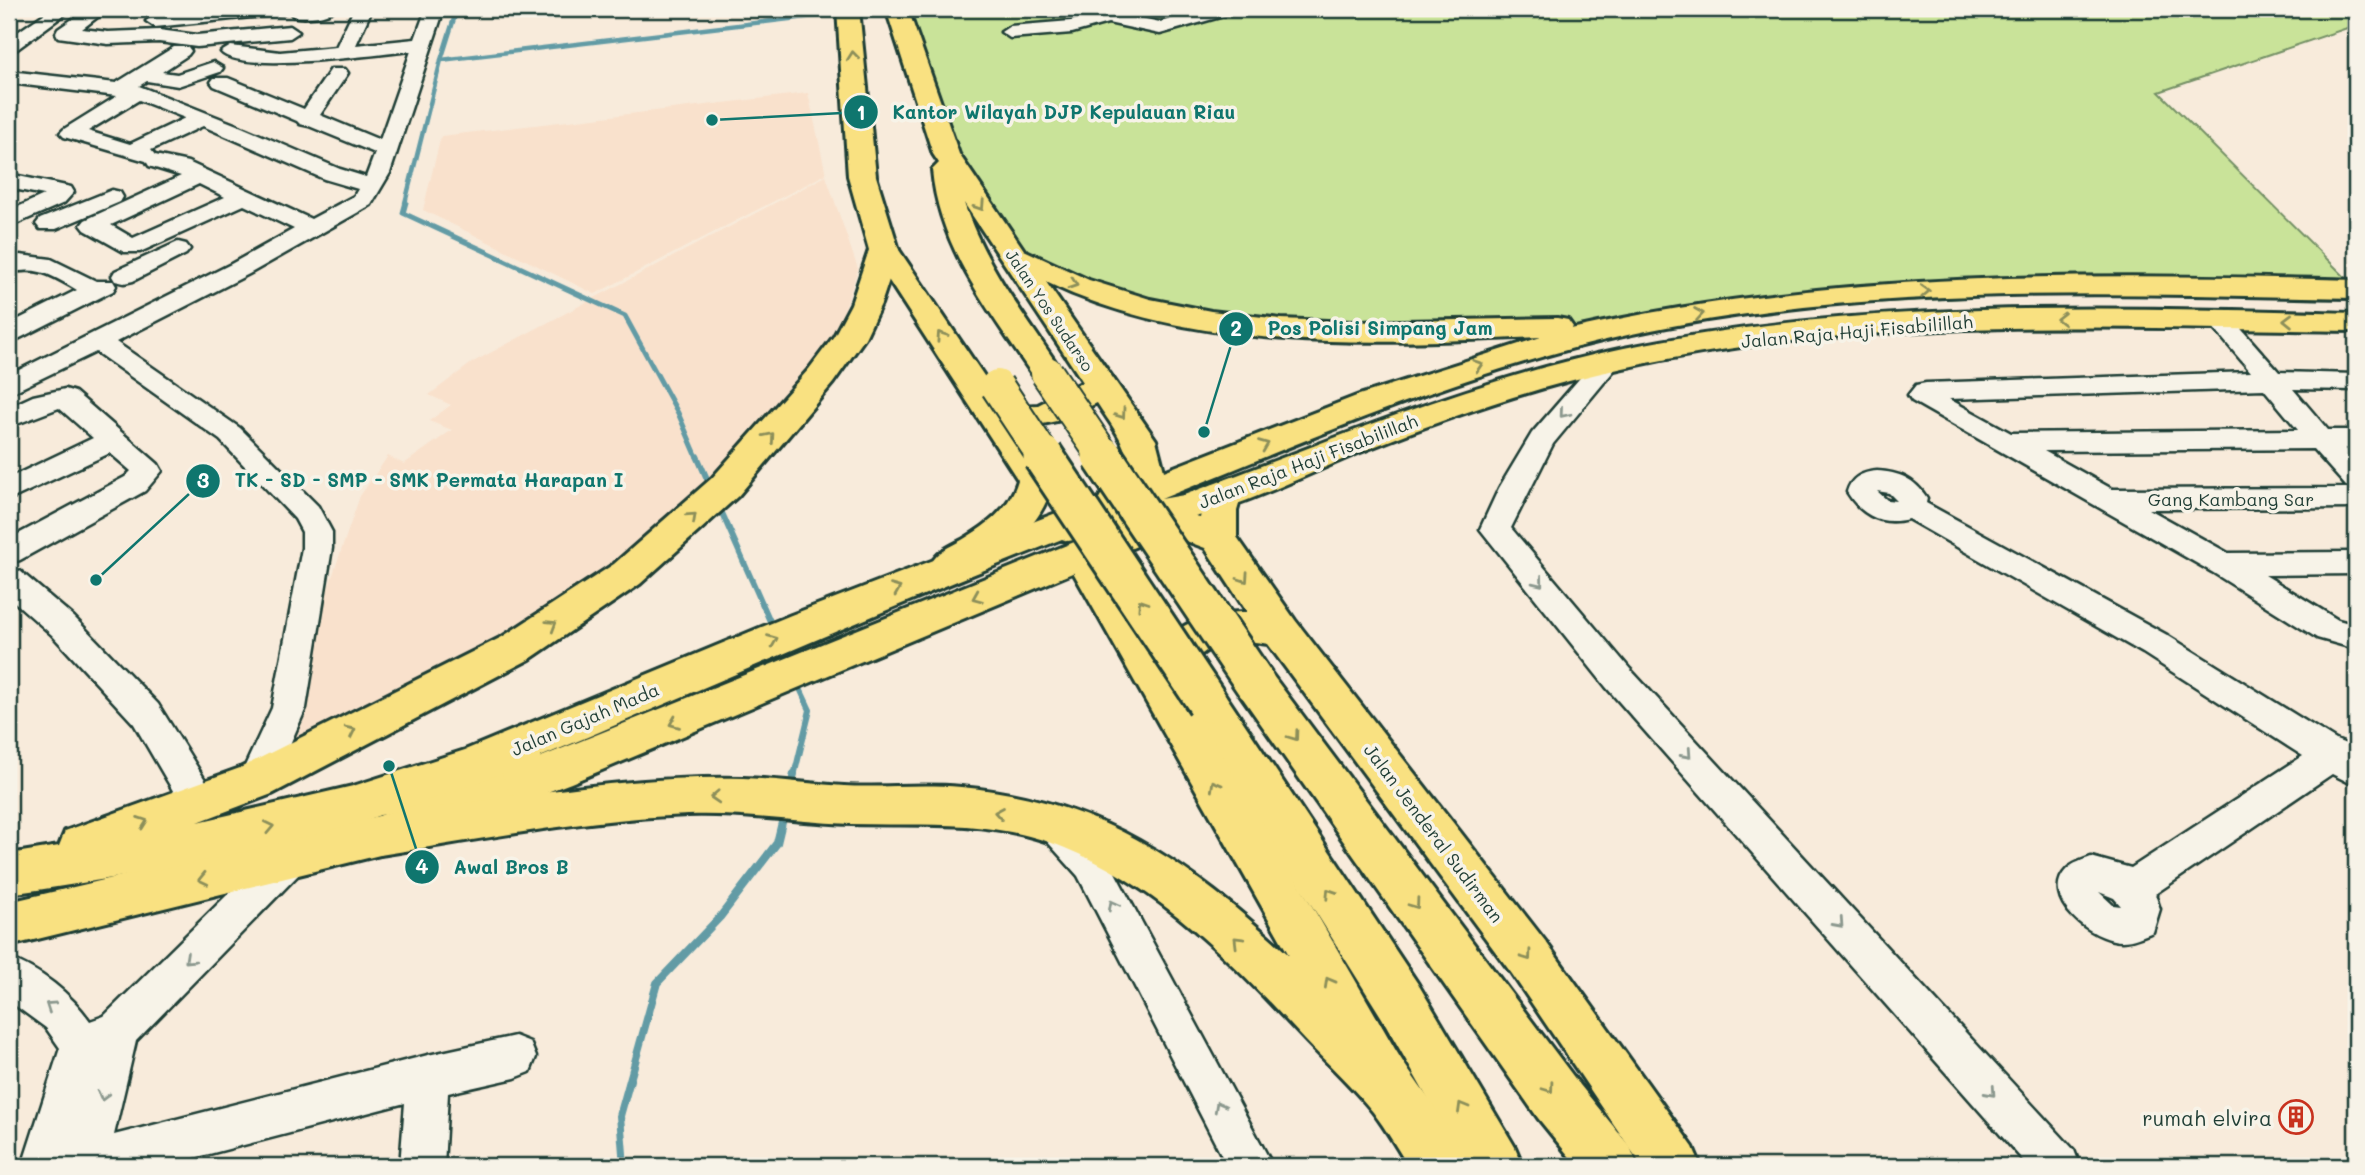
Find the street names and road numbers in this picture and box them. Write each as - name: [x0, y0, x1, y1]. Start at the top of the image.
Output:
- street label: Jalan Yos Sudarso: [1001, 245, 1099, 375]
- street label: Jalan Raja Haji Fisabilillah: [1740, 309, 1974, 353]
- street label: Jalan Raja Haji Fisabilillah: [1195, 408, 1421, 514]
- street label: Gang Kambang Sar: [2148, 487, 2314, 511]
- street label: Jalan Gajah Mada: [507, 677, 663, 761]
- street label: Jalan Jenderal Sudirman: [1359, 739, 1509, 927]

